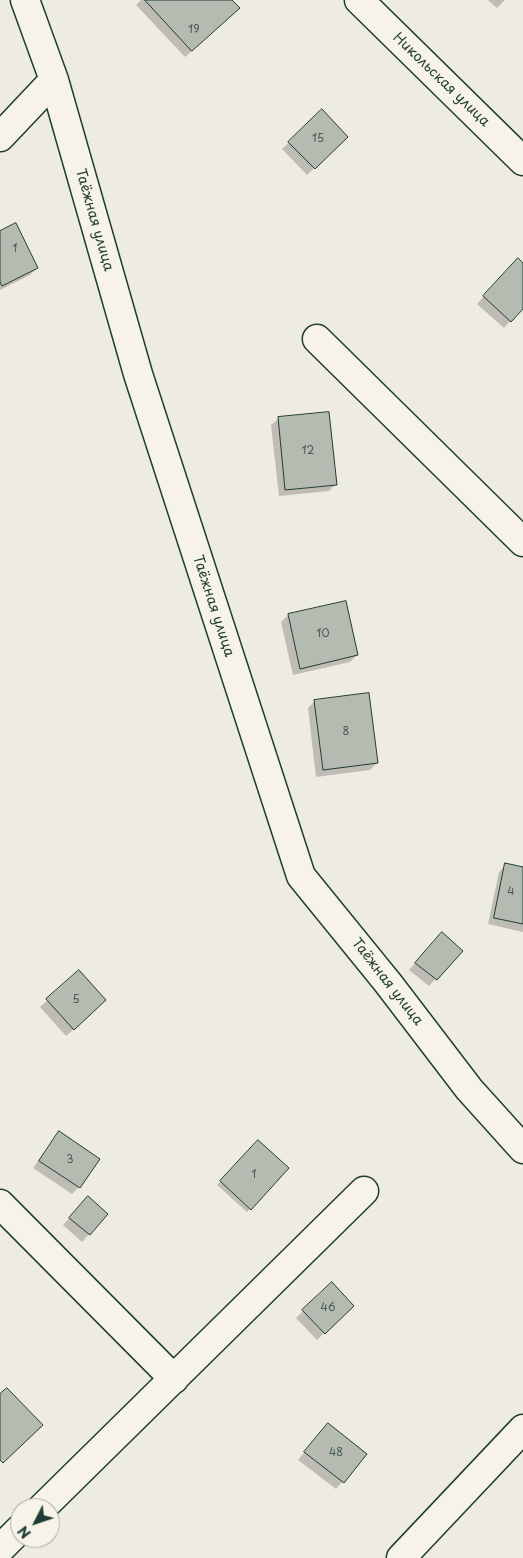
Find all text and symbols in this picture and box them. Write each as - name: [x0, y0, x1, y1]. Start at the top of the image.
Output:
- house number: 19: [188, 23, 200, 37]
- street label: Никольская улица: [389, 30, 493, 130]
- house number: 15: [312, 132, 324, 146]
- street label: Таёжная улица: [71, 167, 117, 273]
- house number: 1: [13, 242, 17, 256]
- house number: 12: [302, 444, 314, 458]
- street label: Таёжная улица: [189, 553, 237, 659]
- house number: 10: [317, 627, 329, 641]
- house number: 8: [343, 725, 349, 739]
- house number: 4: [507, 885, 515, 899]
- street label: Таёжная улица: [348, 935, 426, 1029]
- house number: 5: [72, 993, 80, 1007]
- house number: 3: [66, 1153, 74, 1167]
- house number: 1: [252, 1168, 256, 1182]
- house number: 46: [321, 1301, 335, 1315]
- house number: 48: [329, 1446, 343, 1460]
- north arrow: [10, 1498, 60, 1548]
- text: N: [12, 1521, 36, 1544]

